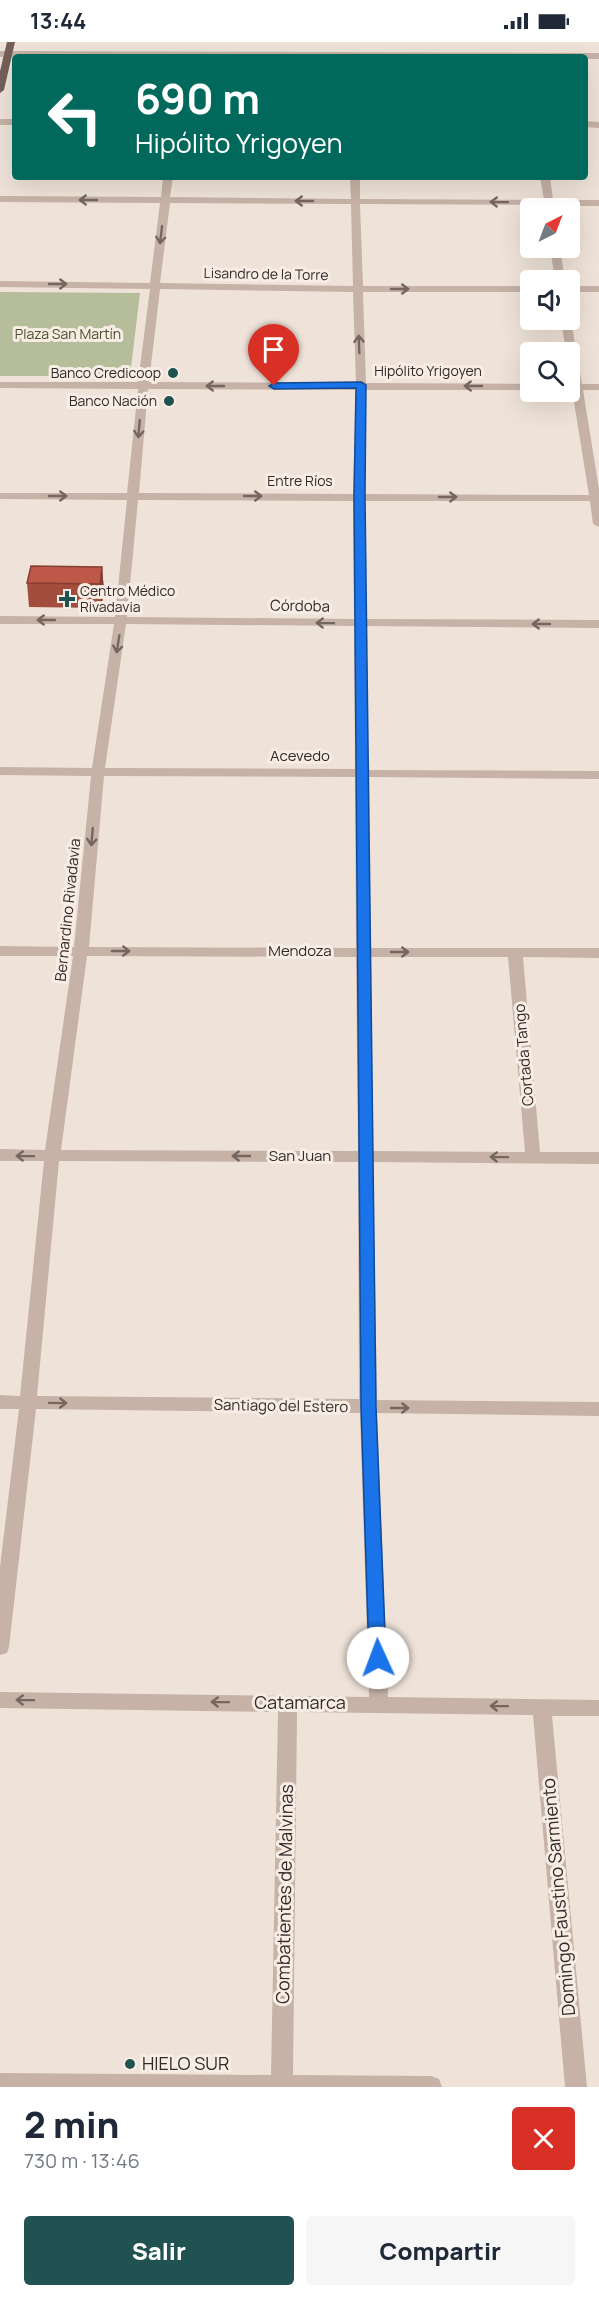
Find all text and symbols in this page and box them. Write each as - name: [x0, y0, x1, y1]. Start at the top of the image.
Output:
- text: 13:44: [30, 6, 86, 36]
- text: 690 m: [135, 69, 260, 127]
- icon: left: [36, 78, 114, 156]
- text: Hipólito Yrigoyen: [135, 124, 343, 161]
- one-way arrow: [78, 194, 98, 206]
- one-way arrow: [294, 195, 314, 207]
- one-way arrow: [489, 196, 509, 208]
- north arrow: [520, 198, 580, 258]
- map controls: [520, 198, 580, 402]
- one-way arrow: [156, 225, 167, 245]
- street label: Lisandro de la Torre: [203, 263, 329, 284]
- button: sound: [520, 270, 580, 330]
- one-way arrow: [48, 278, 68, 290]
- one-way arrow: [390, 283, 410, 295]
- park label: Plaza San Martín: [15, 324, 121, 343]
- pin: [248, 324, 299, 386]
- icon: arrive: [257, 333, 290, 366]
- one-way arrow: [354, 334, 365, 354]
- button: search: [520, 342, 580, 402]
- street label: Hipólito Yrigoyen: [374, 361, 482, 380]
- place label: Banco Credicoop: [51, 363, 161, 382]
- marker: Banco Credicoop: [166, 366, 180, 380]
- one-way arrow: [205, 380, 225, 392]
- one-way arrow: [463, 380, 483, 392]
- place label: Banco Nación: [69, 391, 157, 410]
- marker: Banco Nación: [162, 394, 176, 408]
- one-way arrow: [133, 418, 144, 438]
- street label: Entre Ríos: [267, 471, 333, 490]
- one-way arrow: [48, 490, 68, 502]
- one-way arrow: [243, 490, 263, 502]
- one-way arrow: [438, 491, 458, 503]
- place label: Centro Médico Rivadavia: [80, 581, 175, 616]
- marker: Centro Médico Rivadavia: [58, 590, 76, 608]
- street label: Córdoba: [270, 594, 330, 617]
- one-way arrow: [36, 614, 56, 626]
- one-way arrow: [315, 617, 335, 629]
- one-way arrow: [531, 618, 551, 630]
- one-way arrow: [112, 633, 123, 653]
- street label: Acevedo: [270, 745, 330, 766]
- one-way arrow: [86, 827, 97, 846]
- street label: Bernardino Rivadavia: [50, 837, 85, 983]
- street label: Mendoza: [268, 940, 332, 961]
- one-way arrow: [111, 945, 131, 957]
- one-way arrow: [390, 946, 410, 958]
- street label: Cortada Tango: [509, 1003, 538, 1107]
- street label: San Juan: [269, 1145, 331, 1166]
- one-way arrow: [15, 1150, 35, 1162]
- one-way arrow: [231, 1150, 251, 1162]
- one-way arrow: [489, 1151, 509, 1163]
- street label: Santiago del Estero: [214, 1394, 348, 1417]
- one-way arrow: [48, 1397, 68, 1409]
- one-way arrow: [390, 1402, 410, 1413]
- position arrow: [346, 1626, 410, 1690]
- street label: Catamarca: [254, 1690, 346, 1714]
- one-way arrow: [15, 1694, 35, 1706]
- one-way arrow: [210, 1697, 230, 1708]
- one-way arrow: [489, 1700, 509, 1712]
- street label: Domingo Faustino Sarmiento: [536, 1777, 580, 2017]
- street label: Combatientes de Malvinas: [270, 1784, 298, 2004]
- place label: HIELO SUR: [142, 2051, 229, 2075]
- marker: HIELO SUR: [123, 2057, 137, 2071]
- text: 2 min: [24, 2100, 119, 2149]
- button: close: [512, 2107, 575, 2170]
- text: 730 m · 13:46: [24, 2147, 140, 2174]
- button: Salir: [24, 2216, 294, 2285]
- button: Compartir: [306, 2216, 575, 2285]

